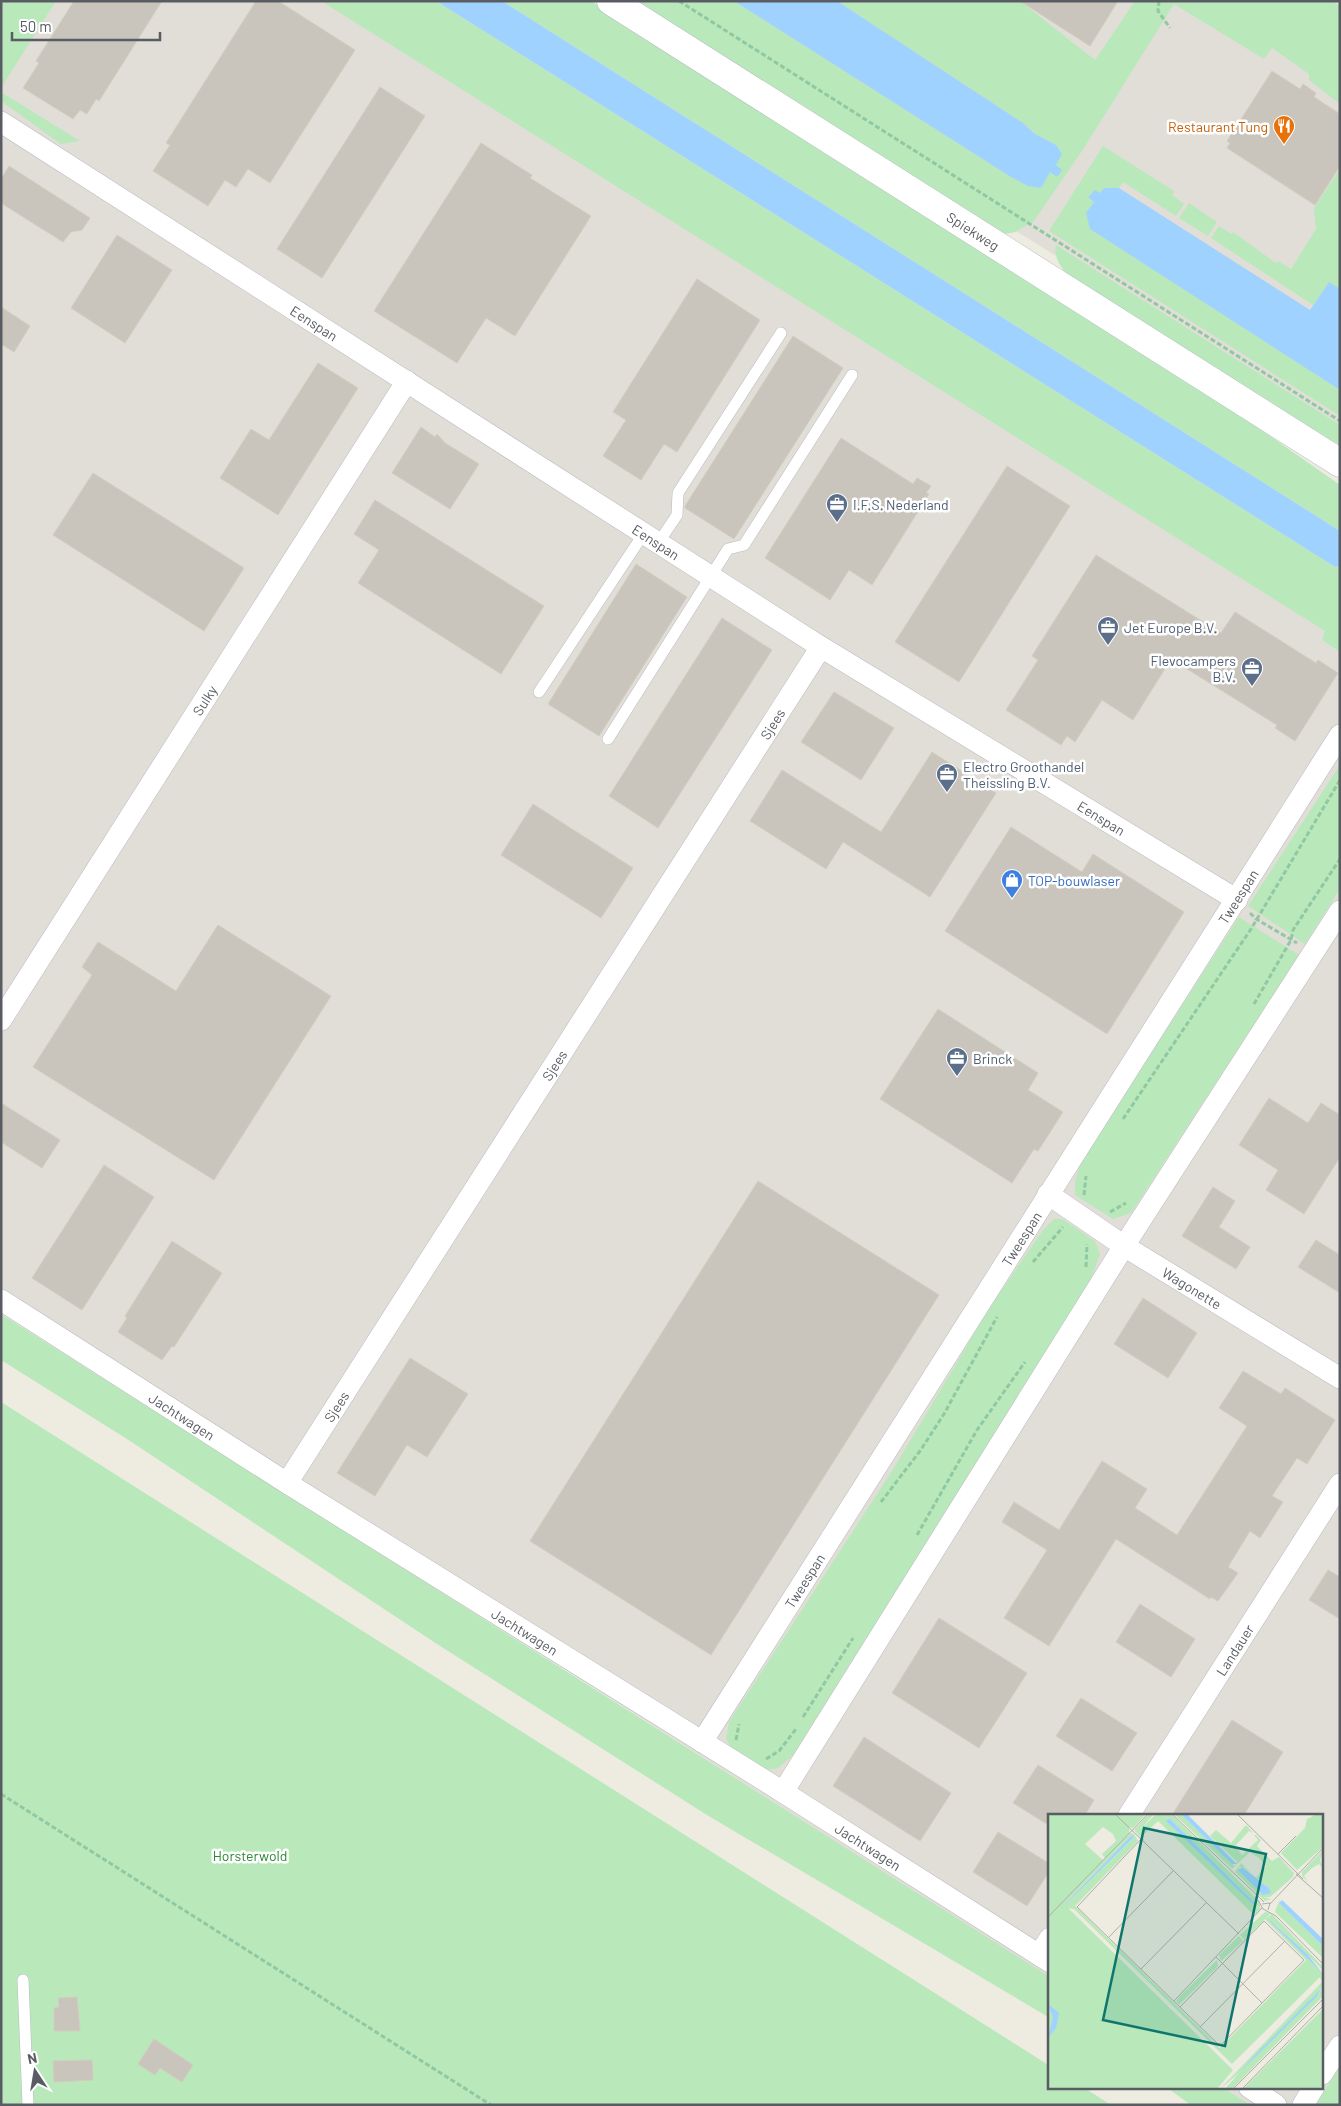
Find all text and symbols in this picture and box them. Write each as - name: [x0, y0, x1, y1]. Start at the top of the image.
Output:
- scale bar: [12, 10, 160, 42]
- text: 50 m: [20, 17, 52, 35]
- restaurant icon: Restaurant Tung: [1272, 114, 1296, 145]
- place label: Restaurant Tung: [1168, 118, 1268, 135]
- street label: Spiekweg: [944, 208, 1003, 254]
- street label: Eenspan: [288, 301, 341, 344]
- office icon: I.F.S. Nederland: [825, 492, 849, 523]
- place label: I.F.S. Nederland: [853, 496, 949, 513]
- street label: Eenspan: [629, 520, 683, 563]
- office icon: Jet Europe B.V.: [1096, 615, 1120, 646]
- place label: Jet Europe B.V.: [1124, 619, 1217, 636]
- place label: Flevocampers B.V.: [1151, 652, 1236, 685]
- office icon: Flevocampers B.V.: [1240, 656, 1264, 687]
- street label: Sulky: [188, 681, 220, 718]
- street label: Sjees: [756, 705, 788, 742]
- place label: Electro Groothandel Theissling B.V.: [963, 758, 1084, 791]
- office icon: Electro Groothandel Theissling B.V.: [935, 762, 959, 793]
- street label: Eenspan: [1075, 797, 1128, 839]
- street label: Tweespan: [1214, 866, 1261, 927]
- shop icon: TOP-bouwlaser: [1000, 868, 1024, 899]
- place label: TOP-bouwlaser: [1028, 872, 1120, 889]
- street label: Sjees: [538, 1046, 570, 1084]
- office icon: Brinck: [945, 1046, 969, 1077]
- place label: Brinck: [973, 1050, 1012, 1067]
- street label: Tweespan: [997, 1208, 1045, 1269]
- street label: Wagonette: [1160, 1263, 1225, 1312]
- street label: Sjees: [320, 1388, 352, 1425]
- street label: Jachtwagen: [146, 1389, 218, 1443]
- street label: Tweespan: [781, 1550, 828, 1611]
- street label: Jachtwagen: [489, 1604, 561, 1658]
- street label: Landauer: [1212, 1621, 1257, 1679]
- inset map: [1048, 1814, 1324, 2088]
- street label: Jachtwagen: [832, 1819, 904, 1874]
- park label: Horsterwold: [213, 1847, 287, 1864]
- north arrow: [10, 2046, 60, 2096]
- text: N: [26, 2049, 39, 2067]

